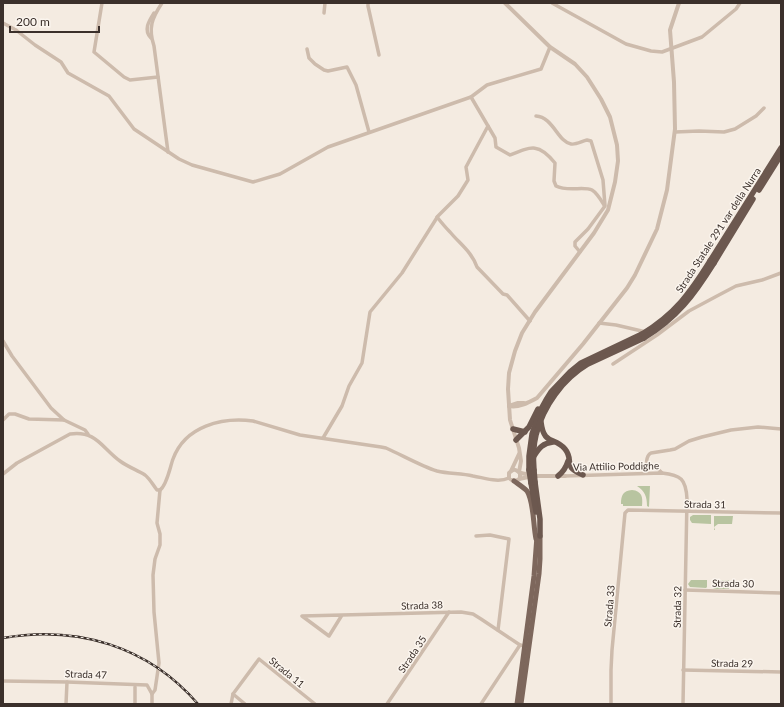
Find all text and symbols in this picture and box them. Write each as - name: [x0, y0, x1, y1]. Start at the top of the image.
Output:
- scale bar: [10, 8, 99, 34]
- text: 200 m: [16, 14, 50, 29]
- street label: Strada Statale 291 var della Nurra: [673, 165, 763, 295]
- street label: Via Attilio Poddighe: [573, 459, 659, 473]
- street label: Strada 31: [684, 498, 726, 510]
- street label: Strada 30: [712, 577, 754, 589]
- street label: Strada 33: [601, 584, 617, 627]
- street label: Strada 32: [671, 586, 683, 628]
- street label: Strada 38: [401, 598, 443, 612]
- street label: Strada 35: [395, 633, 429, 675]
- street label: Strada 11: [267, 654, 307, 690]
- street label: Strada 29: [711, 657, 753, 669]
- street label: Strada 47: [65, 667, 107, 681]

